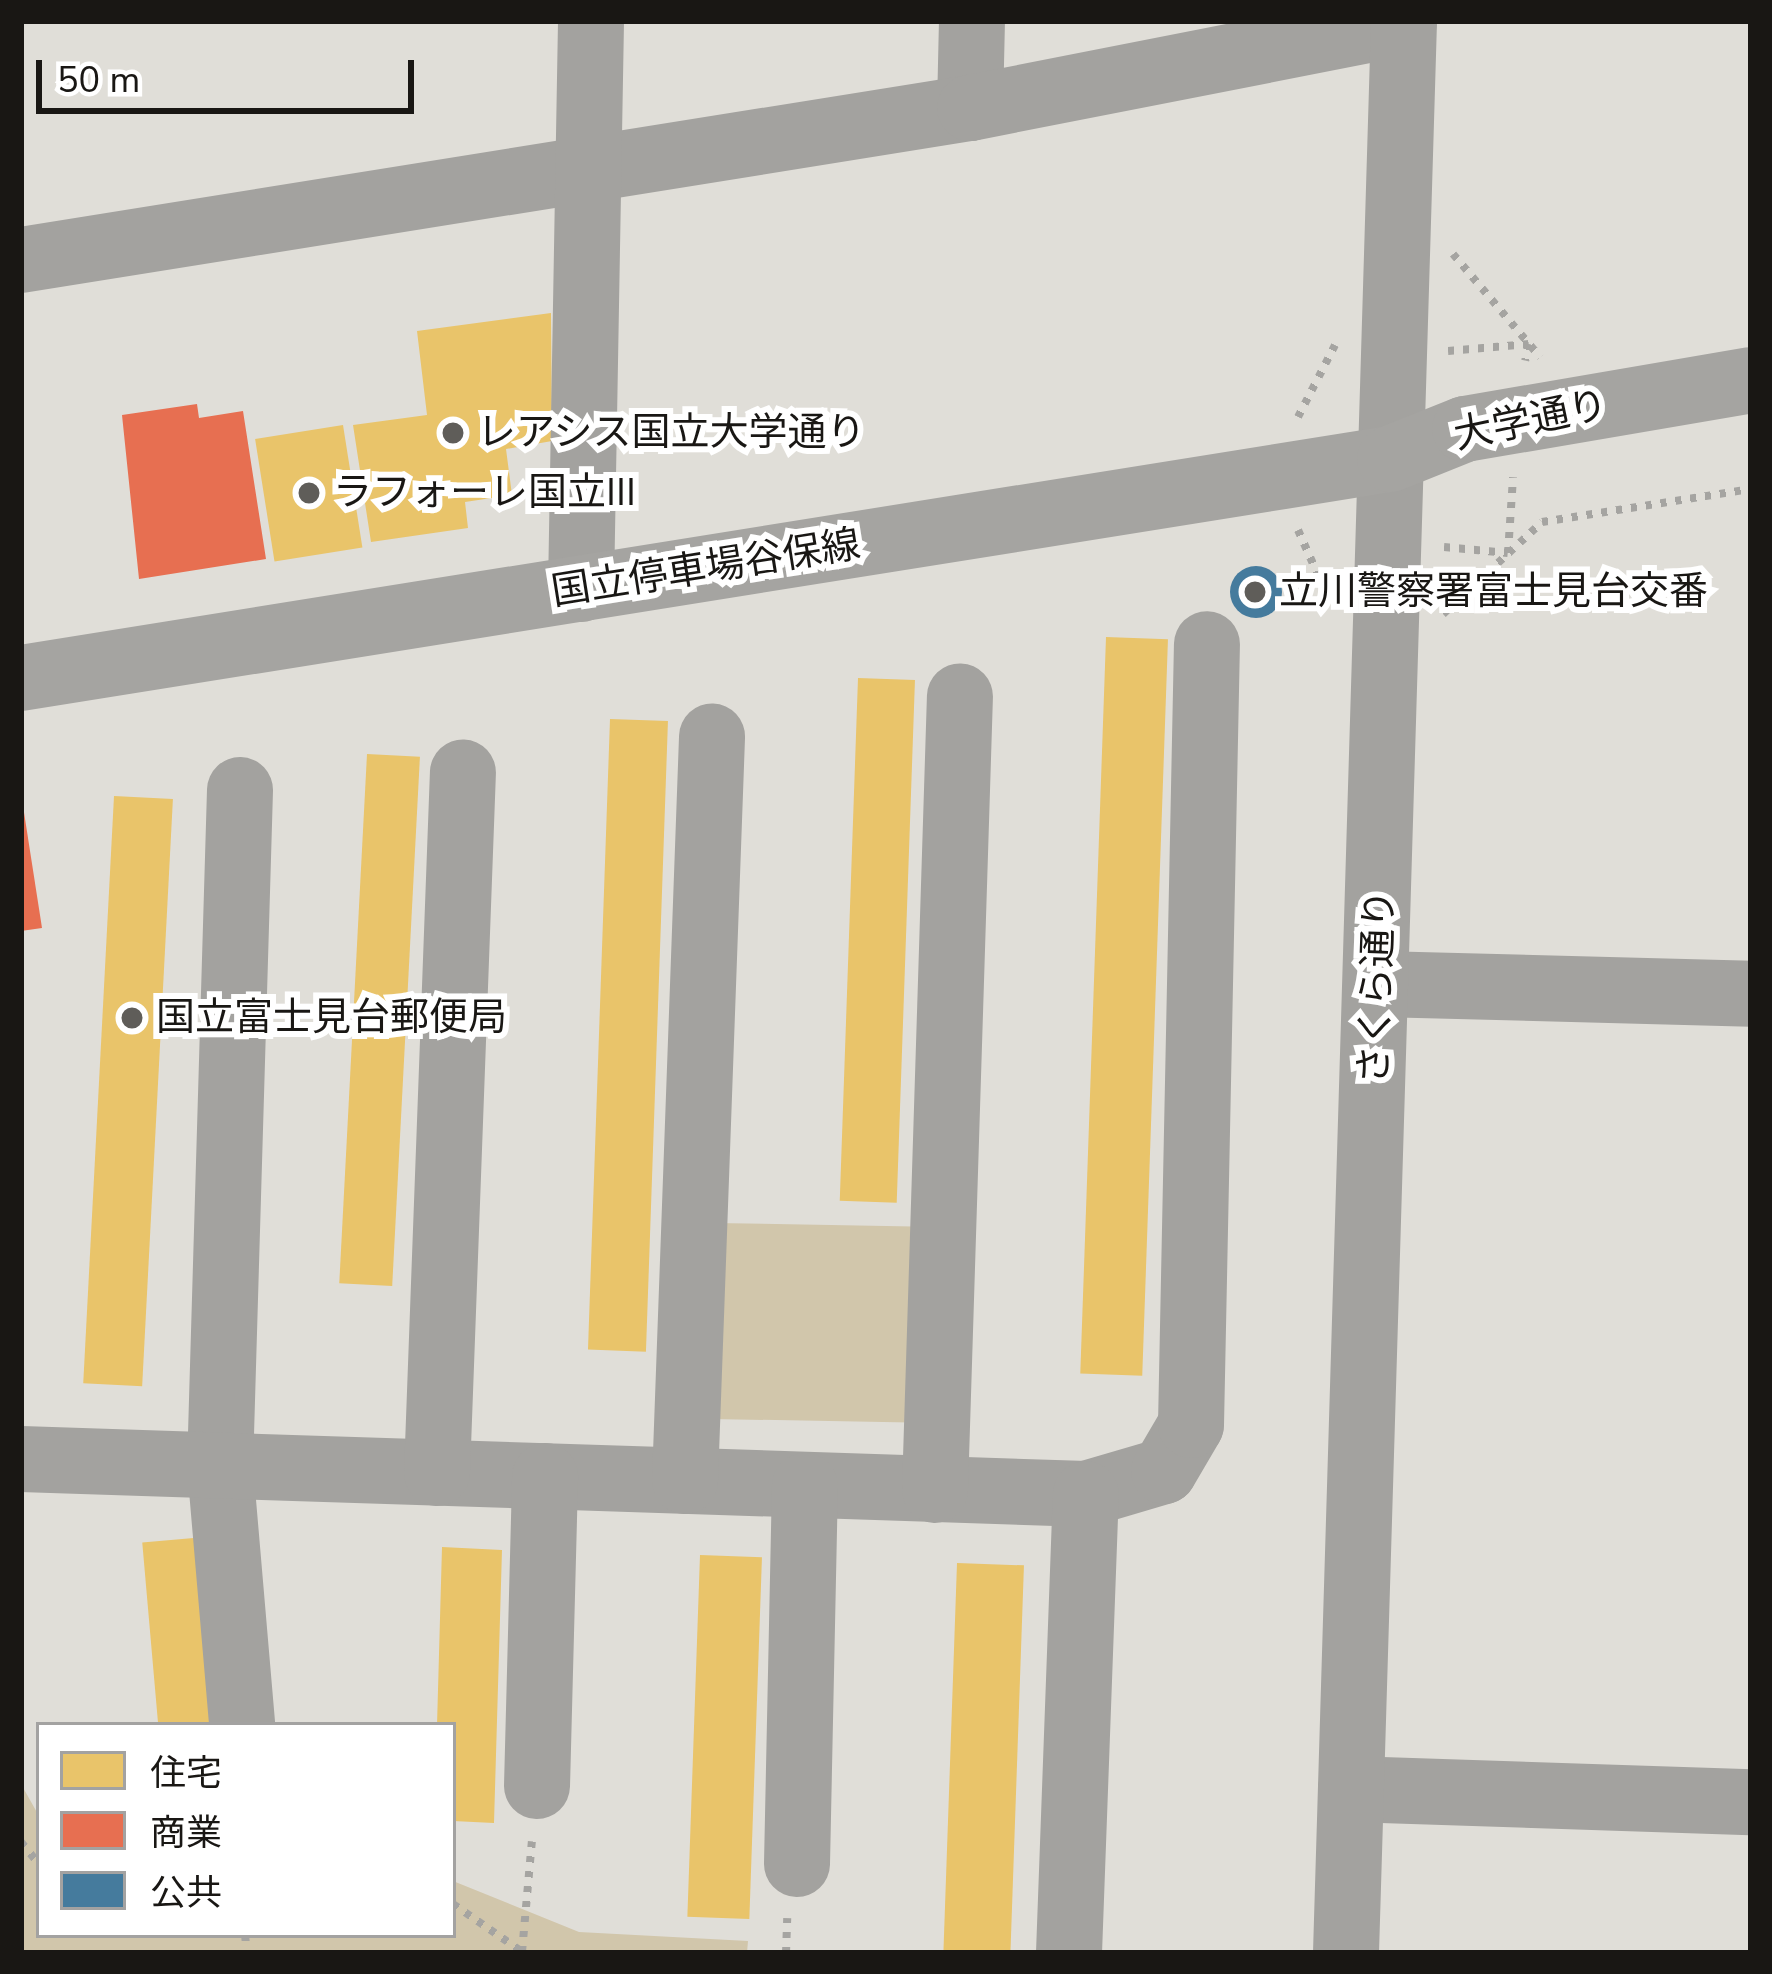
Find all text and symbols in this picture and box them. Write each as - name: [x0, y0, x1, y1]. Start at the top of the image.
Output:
- scale bar: [42, 36, 420, 110]
- text: 50 m: [57, 56, 140, 105]
- street label: 大学通り: [1450, 382, 1612, 460]
- place label: レアシス国立大学通り: [477, 410, 867, 456]
- marker: レアシス国立大学通り: [440, 420, 466, 446]
- place label: ラフォーレ国立III: [333, 470, 636, 516]
- marker: ラフォーレ国立III: [296, 480, 322, 506]
- street label: 国立停車場谷保線: [548, 521, 864, 617]
- place label: 立川警察署富士見台交番: [1279, 569, 1708, 615]
- marker: 立川警察署富士見台交番: [1242, 579, 1268, 605]
- street label: さくら通り: [1351, 889, 1405, 1085]
- place label: 国立富士見台郵便局: [156, 995, 507, 1041]
- marker: 国立富士見台郵便局: [119, 1005, 145, 1031]
- legend: [36, 1722, 456, 1938]
- text: 住宅: [150, 1749, 222, 1798]
- text: 商業: [150, 1809, 222, 1858]
- text: 公共: [150, 1869, 222, 1918]

